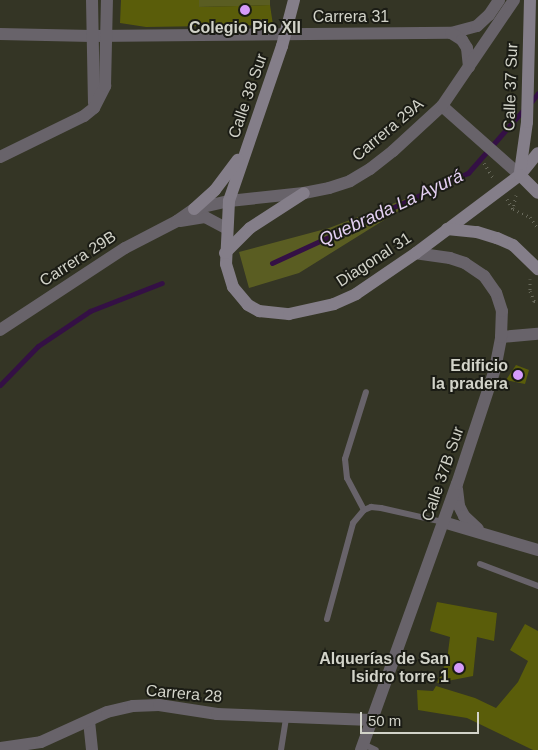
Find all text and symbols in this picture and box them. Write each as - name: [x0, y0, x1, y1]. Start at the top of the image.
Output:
- marker: Colegio Pio XII: [239, 4, 251, 16]
- street label: Carrera 31: [313, 7, 389, 27]
- place label: Colegio Pio XII: [189, 18, 301, 38]
- street label: Calle 37 Sur: [500, 43, 522, 131]
- street label: Calle 38 Sur: [225, 51, 271, 141]
- street label: Carrera 29A: [348, 95, 428, 165]
- water label: Quebrada La Ayurá: [315, 165, 467, 251]
- street label: Carrera 29B: [36, 227, 120, 291]
- street label: Diagonal 31: [333, 229, 415, 291]
- place label: Edificio la pradera: [432, 356, 508, 394]
- marker: Edificio la pradera: [512, 369, 524, 381]
- street label: Calle 37B Sur: [418, 424, 468, 524]
- place label: Alquerías de San Isidro torre 1: [319, 649, 449, 687]
- marker: Alquerías de San Isidro torre 1: [453, 662, 465, 674]
- street label: Carrera 28: [145, 681, 223, 707]
- scale bar: [363, 702, 482, 734]
- text: 50 m: [368, 712, 401, 729]

